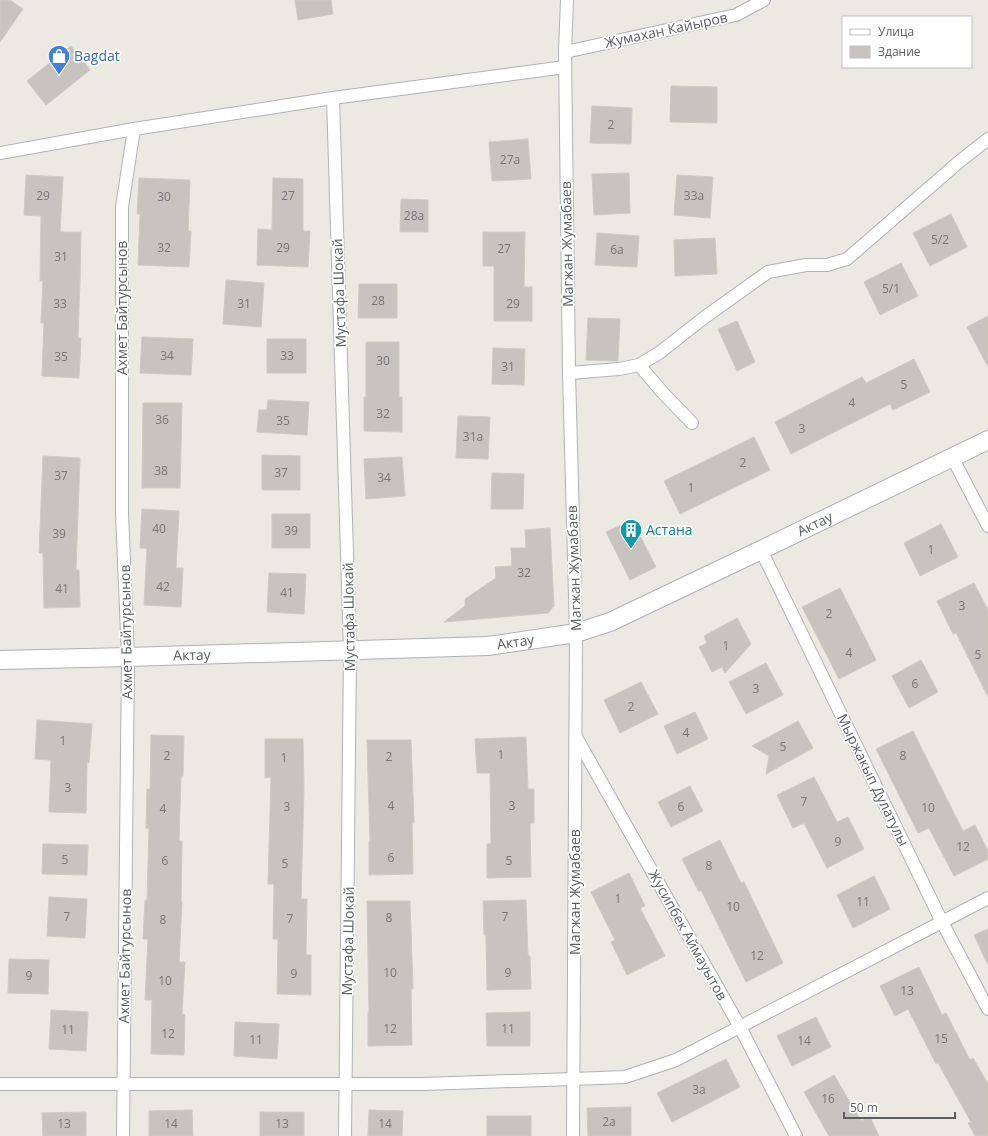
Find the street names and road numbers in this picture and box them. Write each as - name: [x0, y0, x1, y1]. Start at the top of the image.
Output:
- street label: Жумахан Кайыров: [603, 7, 729, 52]
- street label: Магжан Жумабаев: [556, 181, 577, 307]
- street label: Мустафа Шокай: [327, 238, 350, 348]
- street label: Ахмет Байтурсынов: [112, 241, 131, 375]
- street label: Магжан Жумабаев: [562, 505, 585, 631]
- street label: Актау: [794, 506, 837, 540]
- street label: Мустафа Шокай: [338, 562, 359, 672]
- street label: Ахмет Байтурсынов: [115, 564, 136, 700]
- street label: Актау: [495, 629, 536, 654]
- street label: Актау: [173, 644, 212, 665]
- street label: Мыржакып Дулатулы: [833, 710, 914, 849]
- street label: Магжан Жумабаев: [565, 829, 584, 955]
- street label: Жусипбек Аймауытов: [645, 866, 732, 1004]
- street label: Мустафа Шокай: [337, 886, 358, 996]
- street label: Ахмет Байтурсынов: [114, 888, 135, 1024]

